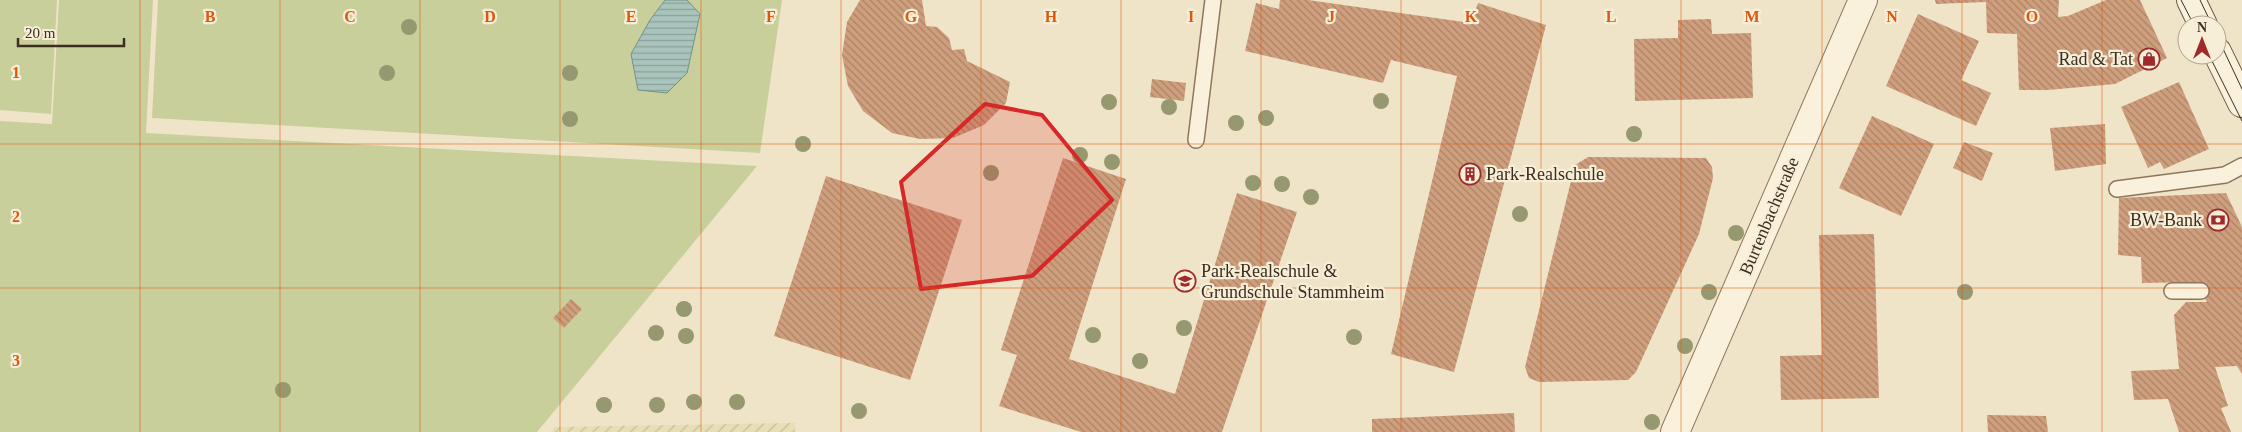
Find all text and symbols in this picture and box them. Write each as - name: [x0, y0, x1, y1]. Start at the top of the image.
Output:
- text: B: [205, 8, 216, 25]
- text: C: [344, 8, 356, 25]
- text: D: [484, 8, 496, 25]
- text: E: [626, 8, 636, 25]
- text: F: [766, 8, 776, 25]
- text: G: [905, 8, 918, 25]
- text: H: [1045, 8, 1058, 25]
- text: I: [1188, 8, 1194, 25]
- text: J: [1327, 8, 1335, 25]
- text: K: [1465, 8, 1478, 25]
- text: L: [1606, 8, 1616, 25]
- text: M: [1744, 8, 1760, 25]
- text: N: [1886, 8, 1898, 25]
- text: O: [2026, 8, 2038, 25]
- scale bar: [18, 15, 124, 47]
- north arrow: [2177, 15, 2227, 65]
- text: N: [2197, 20, 2207, 35]
- text: 20 m: [25, 25, 56, 41]
- shop icon: Rad & Tat: [2137, 47, 2161, 71]
- place label: Rad & Tat: [2059, 49, 2133, 69]
- text: 1: [12, 64, 20, 81]
- street label: Burtenbachstraße: [1735, 154, 1803, 278]
- building icon: Park-Realschule: [1458, 162, 1482, 186]
- place label: Park-Realschule: [1486, 164, 1604, 184]
- text: 2: [12, 208, 20, 225]
- bank icon: BW-Bank: [2206, 208, 2230, 232]
- place label: BW-Bank: [2130, 210, 2202, 230]
- place label: Park-Realschule & Grundschule Stammheim: [1201, 261, 1384, 302]
- school or university icon: Park-Realschule & Grundschule Stammheim: [1173, 269, 1197, 293]
- text: 3: [12, 352, 20, 369]

